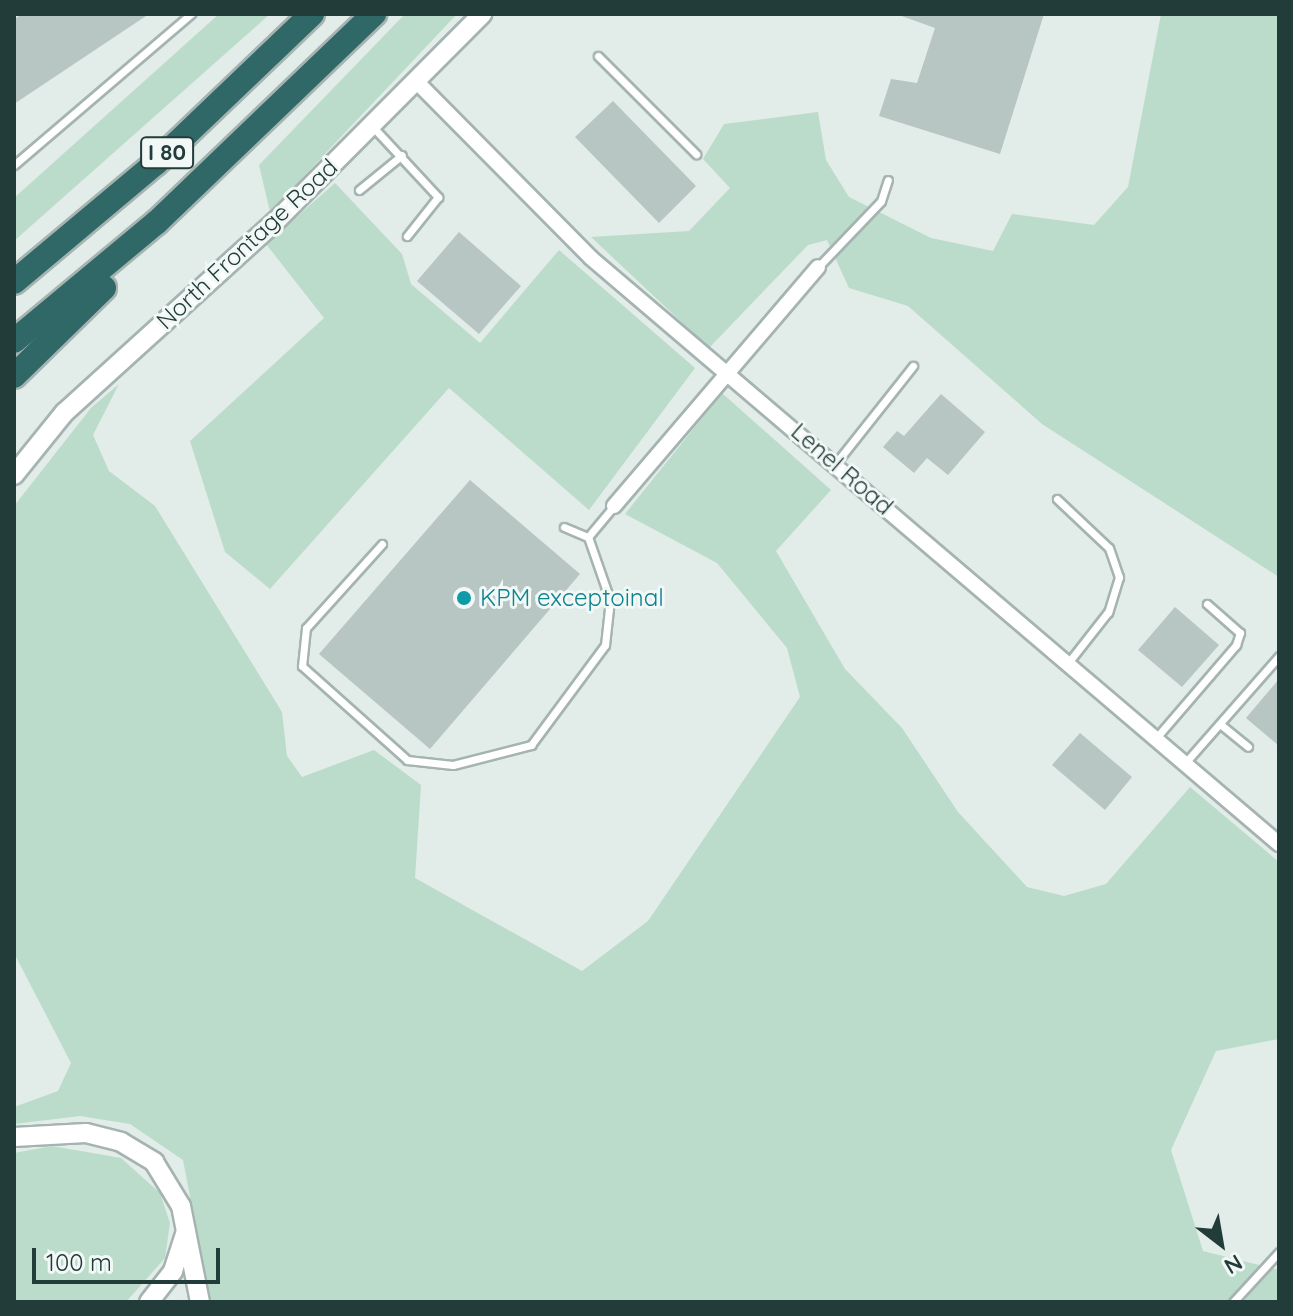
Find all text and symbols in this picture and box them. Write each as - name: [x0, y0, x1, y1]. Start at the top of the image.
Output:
- road number: I 80: [139, 135, 195, 171]
- street label: North Frontage Road: [151, 153, 343, 335]
- street label: Lenel Road: [785, 417, 899, 521]
- place label: KPM exceptoinal: [480, 584, 664, 612]
- marker: KPM exceptoinal: [455, 589, 473, 607]
- north arrow: [1181, 1204, 1261, 1284]
- scale bar: [36, 1232, 224, 1282]
- text: 100 m: [46, 1247, 112, 1277]
- text: N: [1219, 1248, 1248, 1281]

